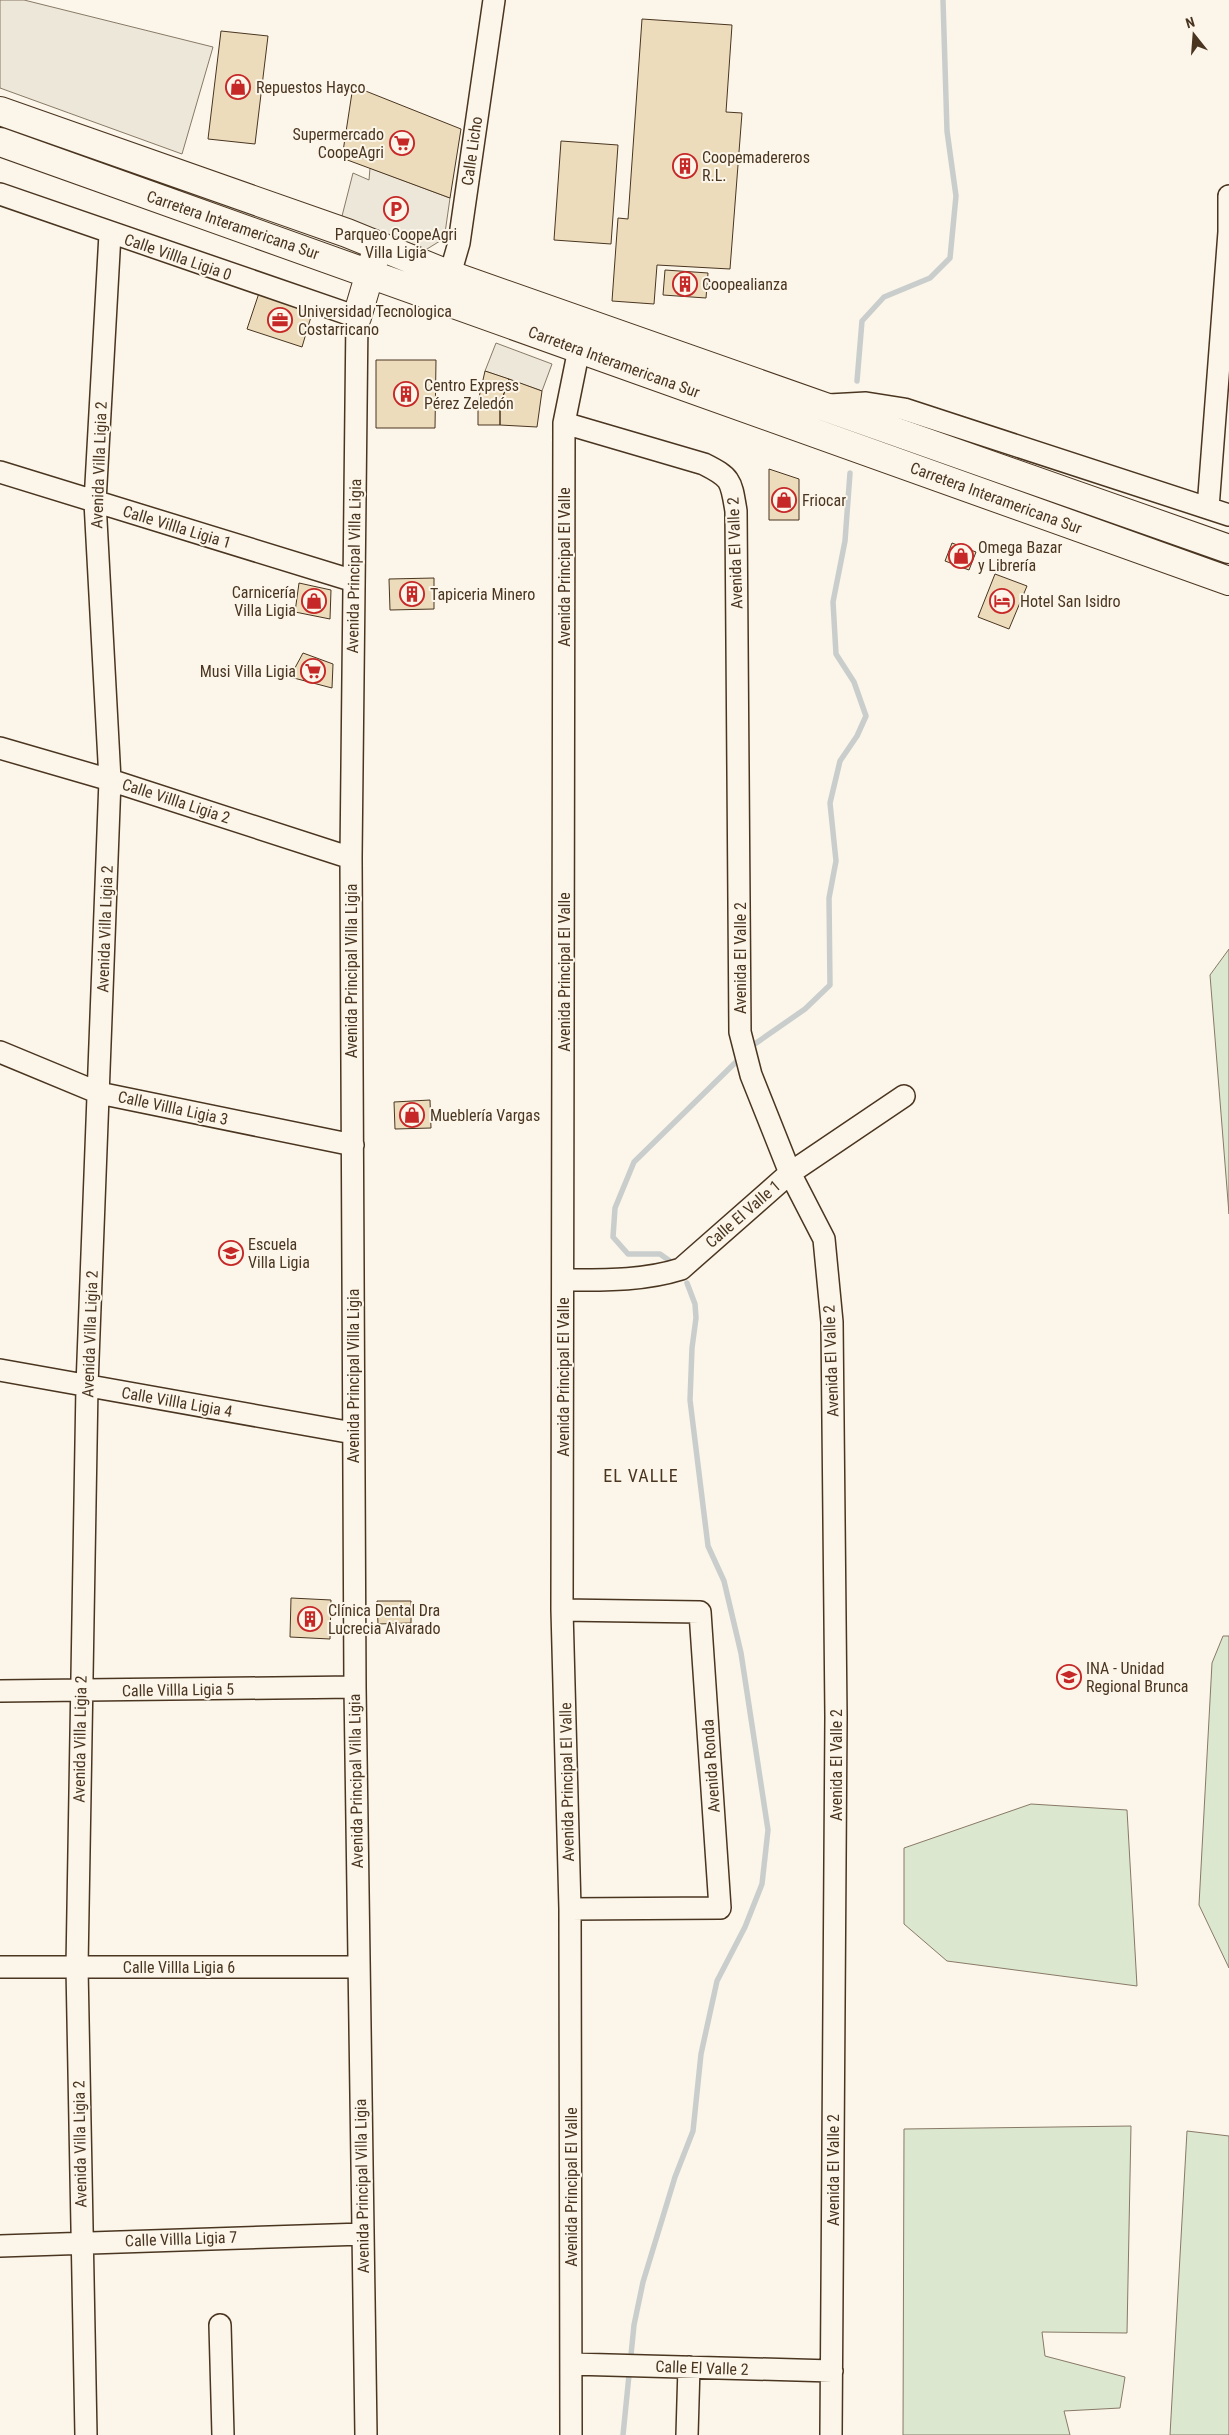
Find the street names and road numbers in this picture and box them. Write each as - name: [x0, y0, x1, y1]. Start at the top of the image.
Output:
- street label: Calle Licho: [458, 115, 486, 187]
- street label: Carretera Interamericana Sur: [144, 187, 322, 264]
- street label: Calle Villla Ligia 0: [122, 230, 234, 284]
- street label: Carretera Interamericana Sur: [526, 322, 703, 402]
- street label: Avenida Villa Ligia 2: [87, 401, 111, 529]
- street label: Carretera Interamericana Sur: [908, 458, 1085, 538]
- street label: Avenida Principal Villa Ligia: [343, 478, 365, 654]
- street label: Avenida Principal El Valle: [555, 487, 574, 647]
- street label: Avenida El Valle 2: [724, 497, 746, 609]
- street label: Calle Villla Ligia 1: [121, 501, 233, 553]
- street label: Calle Villla Ligia 2: [120, 775, 232, 827]
- street label: Avenida Villa Ligia 2: [93, 865, 117, 993]
- street label: Avenida Principal Villa Ligia: [342, 884, 361, 1058]
- street label: Avenida Principal El Valle: [555, 892, 574, 1052]
- street label: Avenida El Valle 2: [731, 902, 750, 1014]
- street label: Calle Villla Ligia 3: [116, 1087, 230, 1129]
- street label: Calle El Valle 1: [702, 1176, 784, 1252]
- street label: Avenida Villa Ligia 2: [78, 1270, 102, 1398]
- street label: Avenida Principal Villa Ligia: [344, 1289, 363, 1463]
- street label: Avenida Principal El Valle: [554, 1297, 573, 1457]
- street label: Avenida El Valle 2: [820, 1305, 842, 1417]
- street label: Calle Villla Ligia 4: [120, 1383, 234, 1421]
- street label: Avenida Villa Ligia 2: [69, 1675, 91, 1803]
- street label: Calle Villla Ligia 5: [122, 1680, 234, 1700]
- street label: Avenida Principal Villa Ligia: [345, 1693, 367, 1869]
- street label: Avenida Principal El Valle: [556, 1702, 578, 1862]
- street label: Avenida El Valle 2: [827, 1709, 846, 1821]
- street label: Avenida Ronda: [698, 1719, 724, 1813]
- street label: Calle Villla Ligia 6: [123, 1958, 235, 1977]
- street label: Avenida Villa Ligia 2: [69, 2080, 91, 2208]
- street label: Avenida Principal Villa Ligia: [351, 2098, 373, 2274]
- street label: Avenida Principal El Valle: [562, 2107, 581, 2267]
- street label: Avenida El Valle 2: [824, 2114, 843, 2226]
- street label: Calle Villla Ligia 7: [125, 2228, 238, 2250]
- street label: Calle El Valle 2: [655, 2357, 749, 2379]

